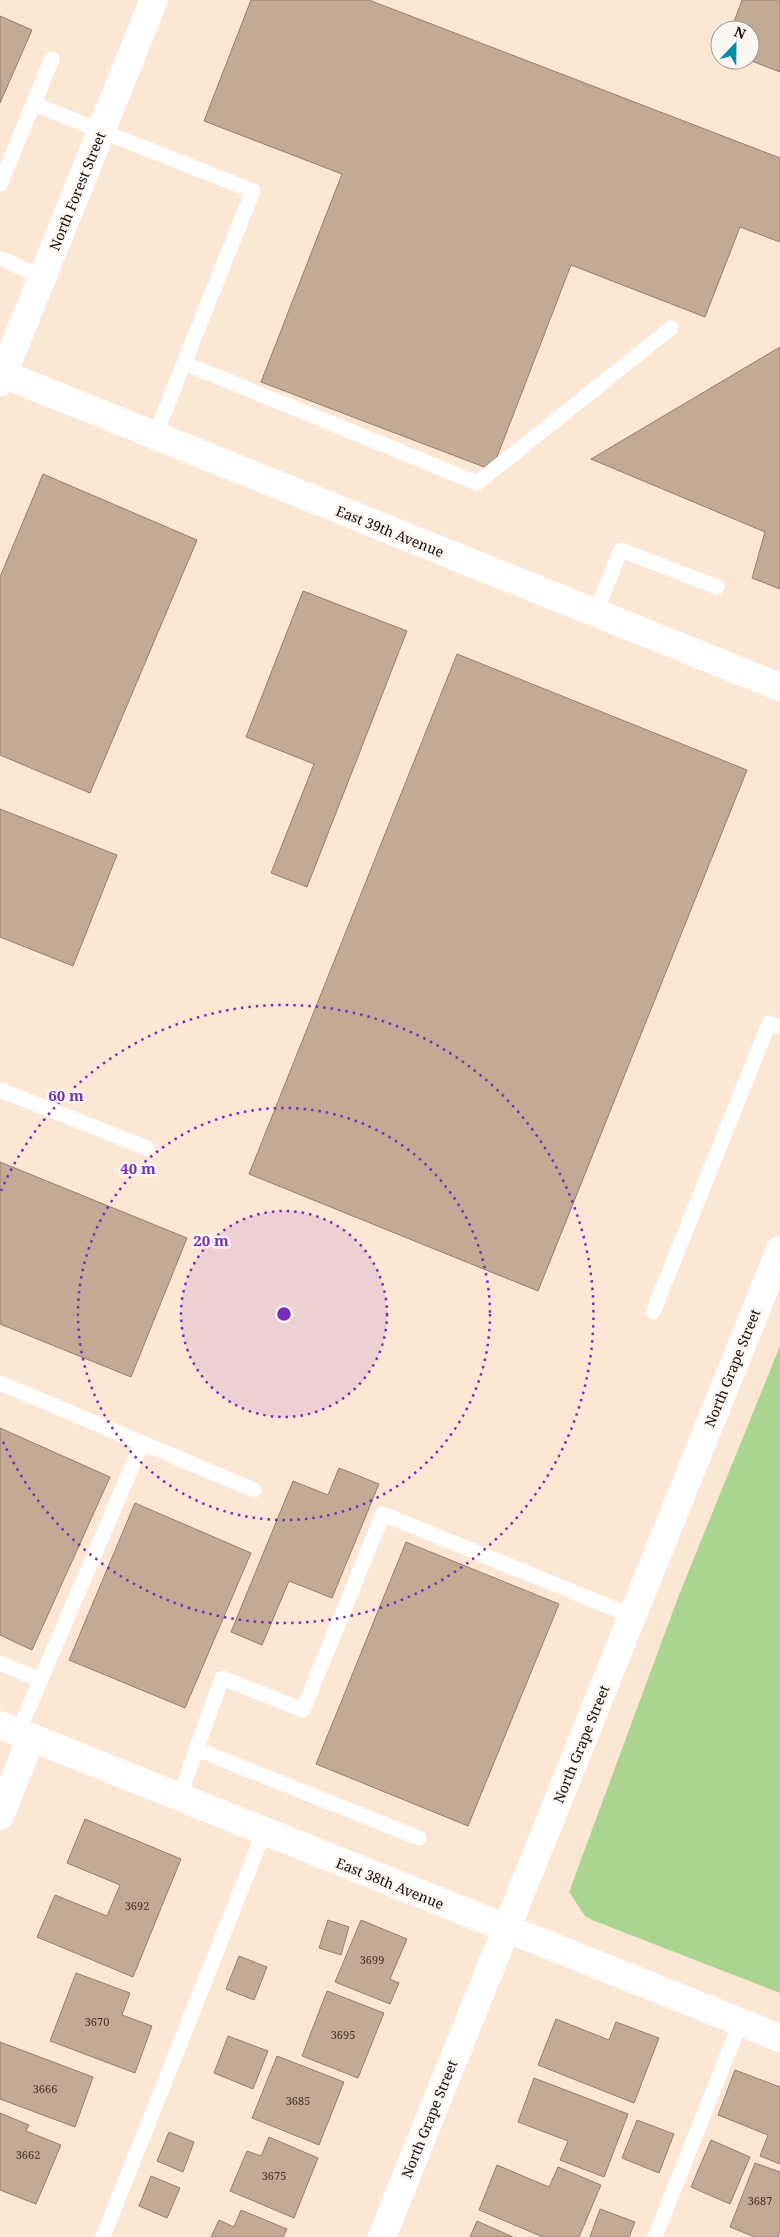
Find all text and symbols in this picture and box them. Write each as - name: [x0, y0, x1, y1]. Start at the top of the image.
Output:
- north arrow: [710, 20, 760, 70]
- text: N: [731, 22, 749, 43]
- street label: North Forest Street: [44, 129, 110, 253]
- street label: East 39th Avenue: [333, 501, 447, 561]
- text: 60 m: [48, 1085, 84, 1105]
- text: 40 m: [120, 1158, 156, 1178]
- text: 20 m: [193, 1230, 229, 1250]
- centre of rings: [275, 1305, 293, 1323]
- street label: North Grape Street: [700, 1306, 764, 1430]
- street label: North Grape Street: [549, 1682, 613, 1806]
- street label: East 38th Avenue: [333, 1853, 447, 1913]
- house number: 3692: [125, 1898, 149, 1913]
- house number: 3699: [360, 1952, 384, 1967]
- house number: 3670: [85, 2014, 109, 2029]
- house number: 3695: [331, 2027, 355, 2042]
- street label: North Grape Street: [397, 2057, 461, 2181]
- house number: 3666: [33, 2081, 57, 2096]
- house number: 3685: [286, 2093, 310, 2108]
- house number: 3662: [16, 2147, 40, 2162]
- house number: 3675: [262, 2168, 286, 2183]
- house number: 3687: [748, 2193, 772, 2208]

